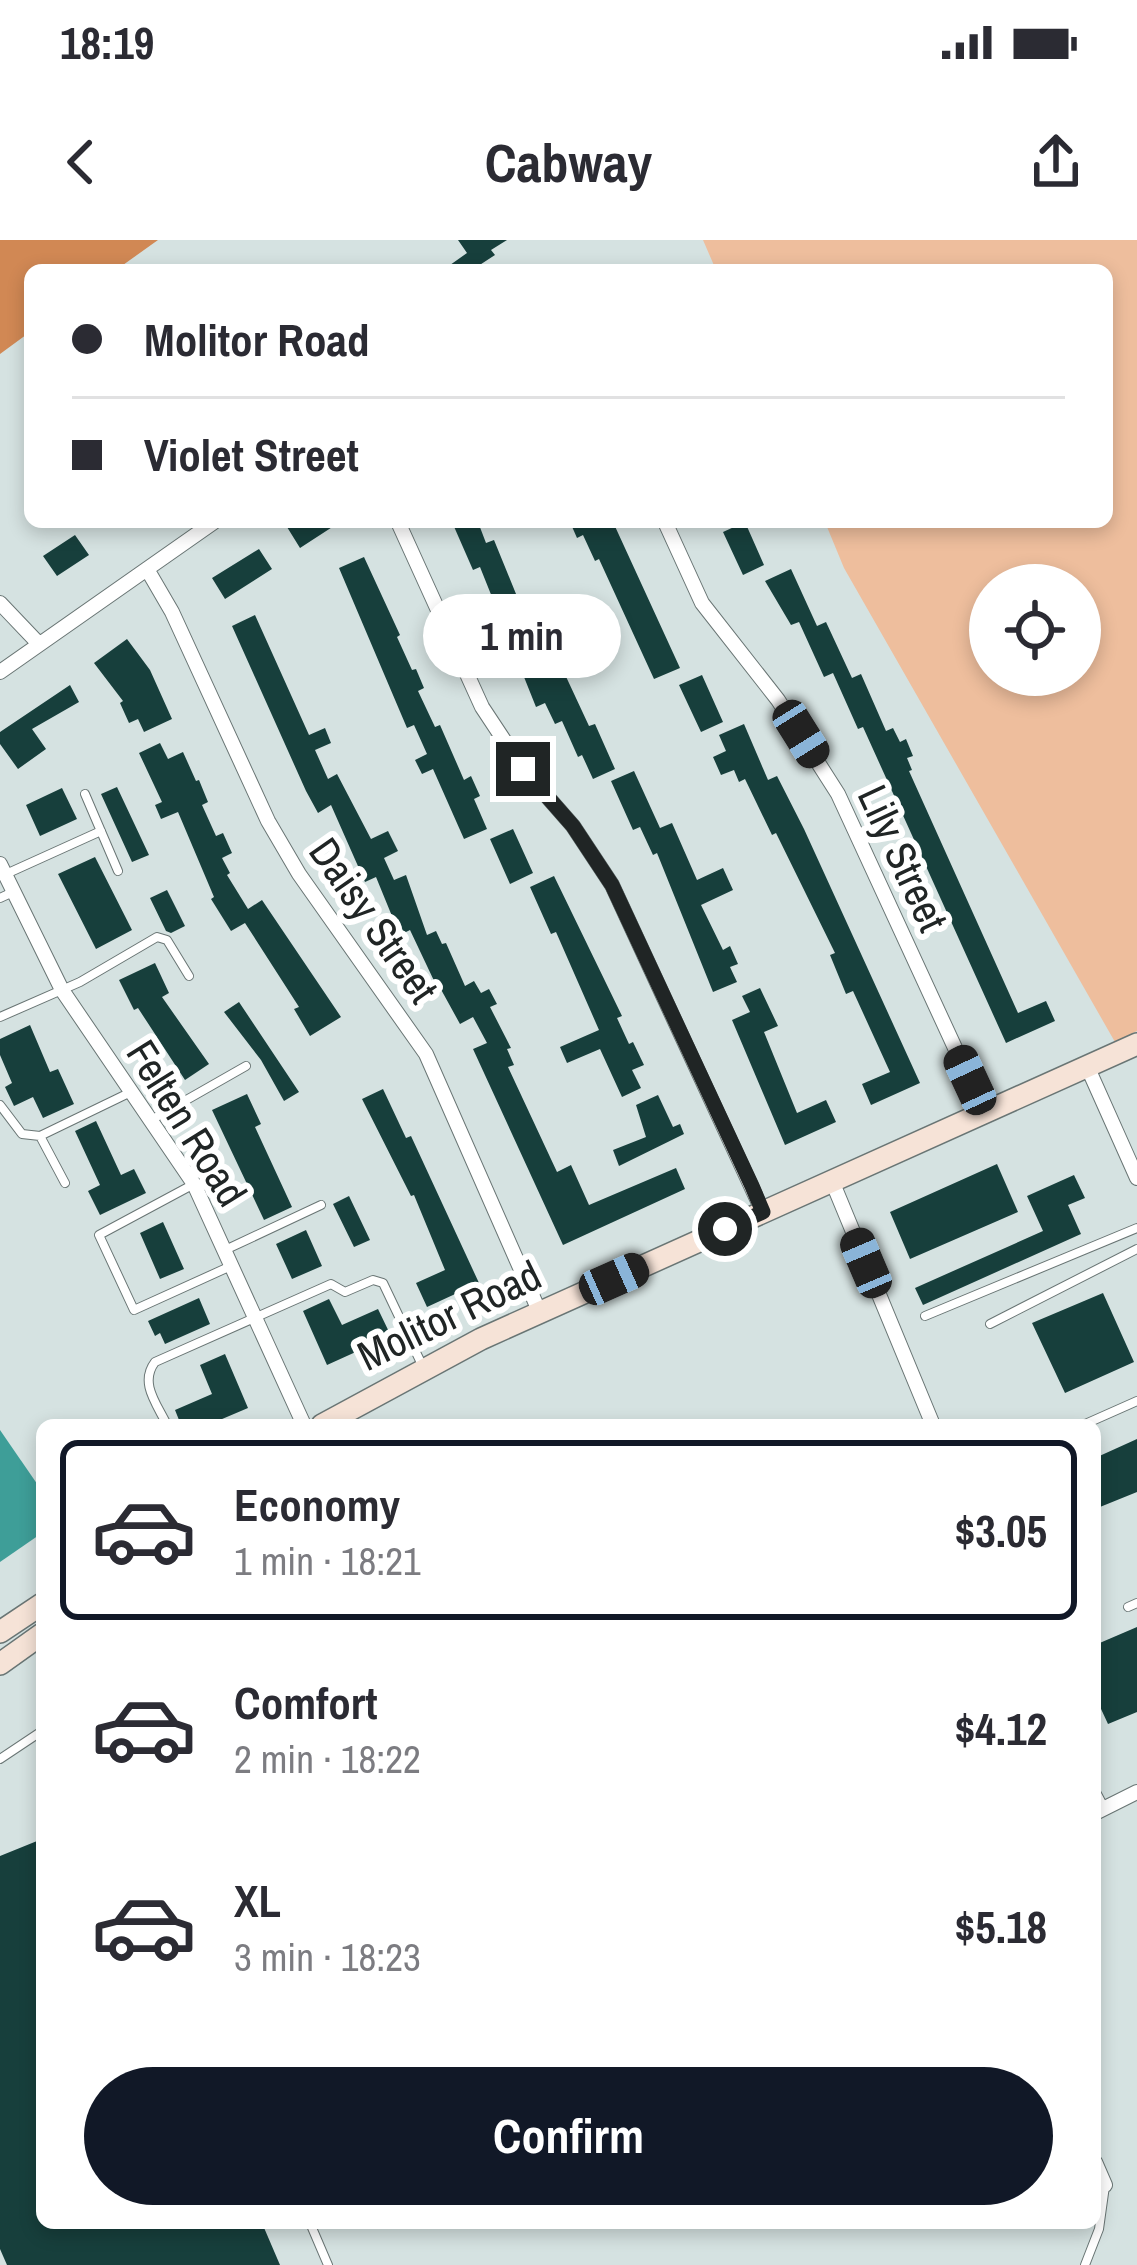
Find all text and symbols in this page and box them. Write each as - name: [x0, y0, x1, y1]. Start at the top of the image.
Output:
- text: 18:19: [60, 12, 154, 73]
- text: Cabway: [485, 126, 652, 199]
- icon: back: [48, 129, 114, 195]
- icon: share: [1023, 129, 1089, 195]
- text: Molitor Road: [144, 309, 370, 370]
- text: Violet Street: [144, 424, 359, 485]
- map controls: [969, 564, 1101, 696]
- button: locate: [969, 564, 1101, 696]
- callout: 1 min: [424, 595, 622, 679]
- text: 1 min: [480, 610, 564, 662]
- car: [767, 694, 835, 774]
- route end: [496, 742, 550, 796]
- street label: Lily Street: [845, 776, 961, 940]
- street label: Daisy Street: [297, 826, 451, 1014]
- street label: Felten Road: [114, 1029, 260, 1217]
- car: [938, 1040, 1002, 1120]
- route start: [698, 1202, 752, 1256]
- car: [835, 1223, 897, 1303]
- street label: Molitor Road: [348, 1247, 550, 1383]
- car: [574, 1248, 654, 1310]
- text: Economy: [234, 1474, 400, 1535]
- icon: car: [90, 1476, 198, 1584]
- text: $3.05: [955, 1500, 1047, 1561]
- text: 1 min · 18:21: [234, 1535, 421, 1587]
- text: Comfort: [234, 1672, 377, 1733]
- icon: car: [90, 1674, 198, 1782]
- text: $4.12: [955, 1698, 1047, 1759]
- text: 2 min · 18:22: [234, 1733, 421, 1785]
- text: XL: [234, 1870, 281, 1931]
- icon: car: [90, 1872, 198, 1980]
- text: $5.18: [955, 1896, 1047, 1957]
- text: 3 min · 18:23: [234, 1931, 421, 1983]
- button: Confirm: [84, 2067, 1053, 2205]

